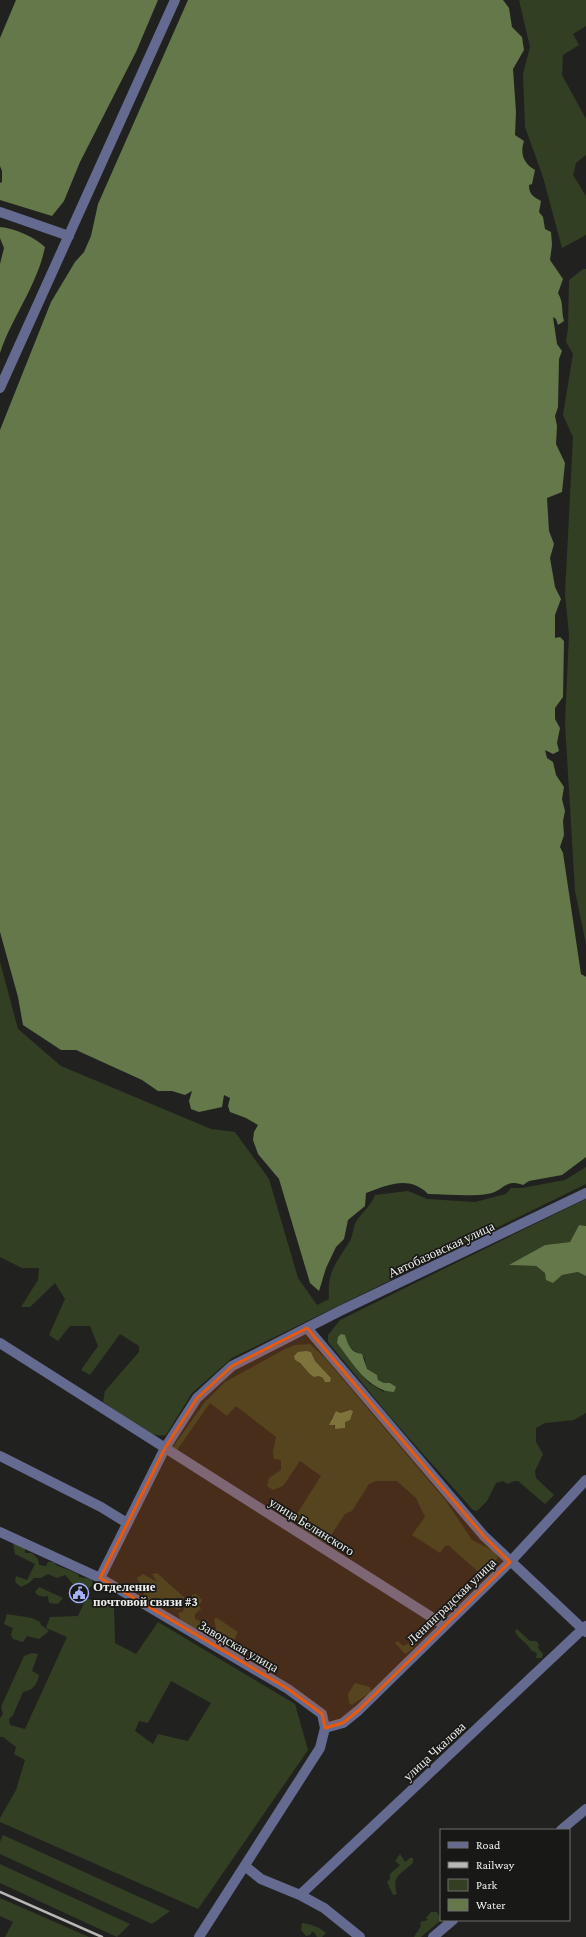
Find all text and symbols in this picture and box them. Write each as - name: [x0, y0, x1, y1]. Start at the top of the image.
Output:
- street label: Автобазовская улица: [386, 1218, 497, 1281]
- street label: улица Белинского: [266, 1494, 357, 1559]
- street label: Ленинградская улица: [404, 1555, 499, 1648]
- place label: Отделение почтовой связи #3: [93, 1579, 198, 1609]
- public building icon: Отделение почтовой связи #3: [68, 1582, 90, 1604]
- street label: Заводская улица: [196, 1618, 281, 1675]
- street label: улица Чкалова: [400, 1719, 469, 1784]
- legend: [440, 1829, 570, 1921]
- text: Road: [476, 1838, 501, 1852]
- text: Railway: [476, 1858, 515, 1872]
- text: Park: [476, 1878, 498, 1892]
- text: Water: [476, 1898, 506, 1912]

